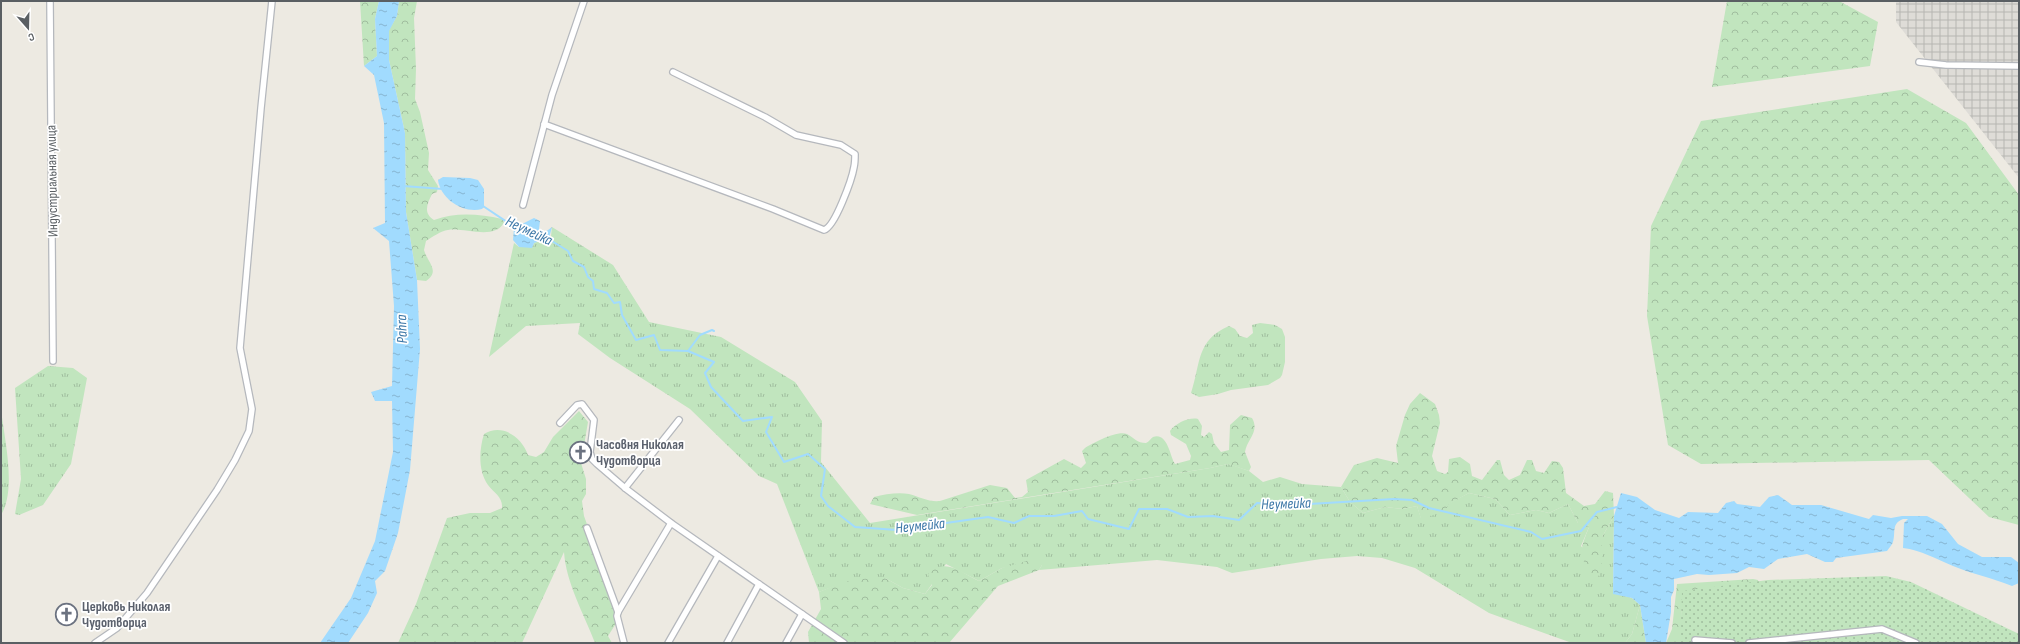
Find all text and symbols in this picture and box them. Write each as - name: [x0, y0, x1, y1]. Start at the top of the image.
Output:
- north arrow: [8, 8, 48, 48]
- text: С: [26, 30, 36, 44]
- street label: Индустриальная улица: [43, 125, 61, 237]
- water label: Неумейка: [502, 212, 556, 250]
- water label: Pahra: [392, 314, 412, 344]
- place label: Часовня Николая Чудотворца: [596, 436, 684, 469]
- church icon: Часовня Николая Чудотворца: [568, 439, 594, 465]
- water label: Неумейка: [1261, 494, 1311, 514]
- water label: Неумейка: [894, 514, 946, 538]
- place label: Церковь Николая Чудотворца: [82, 598, 170, 631]
- church icon: Церковь Николая Чудотворца: [54, 601, 80, 627]

